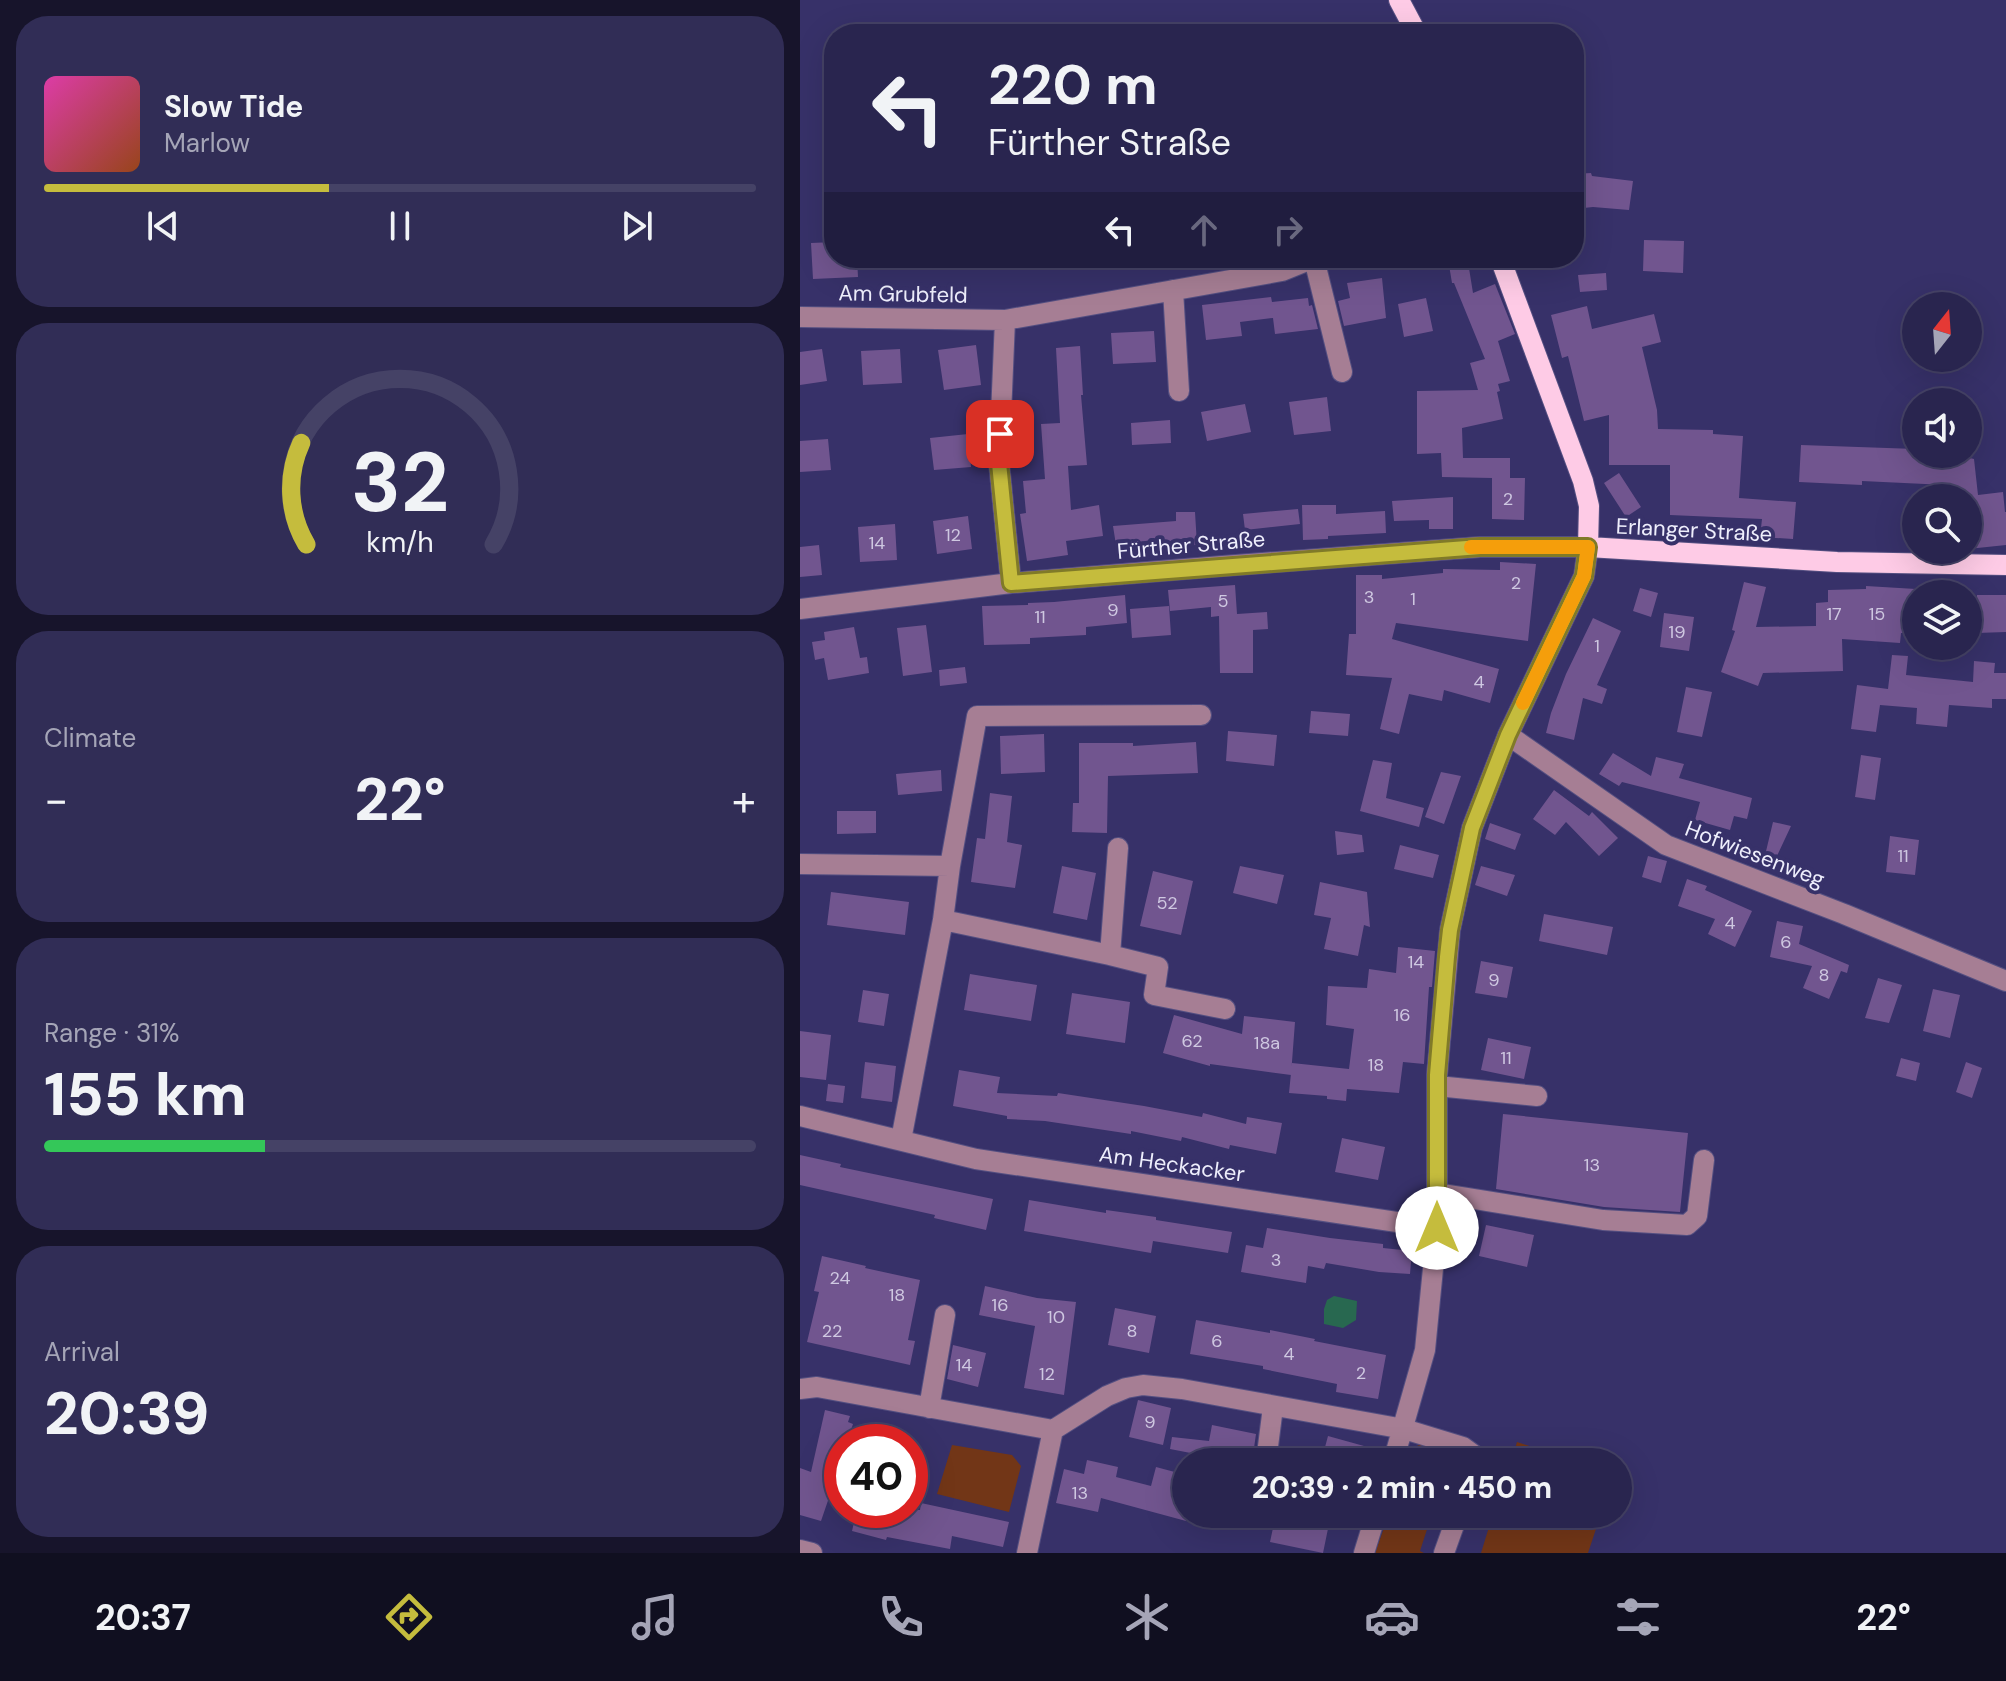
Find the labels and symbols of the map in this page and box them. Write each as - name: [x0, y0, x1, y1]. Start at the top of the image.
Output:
- street label: Am Grubfeld: [838, 278, 968, 310]
- north arrow: [1902, 292, 1982, 372]
- pin: [966, 400, 1034, 468]
- house number: 2: [1503, 487, 1513, 511]
- street label: Erlanger Straße: [1615, 511, 1773, 549]
- house number: 12: [945, 523, 961, 547]
- street label: Fürther Straße: [1116, 524, 1266, 566]
- house number: 14: [869, 531, 885, 555]
- house number: 2: [1511, 571, 1521, 595]
- house number: 3: [1364, 585, 1374, 609]
- house number: 1: [1410, 587, 1416, 611]
- house number: 5: [1218, 589, 1228, 613]
- house number: 9: [1107, 598, 1119, 622]
- house number: 17: [1826, 602, 1842, 626]
- house number: 15: [1869, 602, 1885, 626]
- house number: 11: [1034, 605, 1046, 629]
- house number: 19: [1669, 620, 1685, 644]
- house number: 1: [1594, 634, 1600, 658]
- house number: 4: [1474, 670, 1485, 694]
- street label: Hofwiesenweg: [1681, 814, 1829, 894]
- house number: 11: [1897, 844, 1909, 868]
- house number: 52: [1156, 891, 1178, 915]
- house number: 4: [1725, 911, 1736, 935]
- house number: 6: [1780, 930, 1792, 954]
- house number: 14: [1408, 950, 1424, 974]
- house number: 8: [1819, 963, 1829, 987]
- house number: 9: [1488, 968, 1500, 992]
- house number: 16: [1394, 1003, 1410, 1027]
- house number: 62: [1181, 1029, 1203, 1053]
- house number: 18a: [1254, 1031, 1280, 1055]
- house number: 11: [1500, 1046, 1512, 1070]
- house number: 18: [1368, 1053, 1384, 1077]
- street label: Am Heckacker: [1097, 1139, 1247, 1189]
- house number: 13: [1584, 1153, 1600, 1177]
- position arrow: [1395, 1186, 1479, 1270]
- house number: 3: [1271, 1248, 1281, 1272]
- house number: 24: [830, 1266, 851, 1290]
- house number: 18: [889, 1283, 905, 1307]
- house number: 16: [992, 1293, 1008, 1317]
- house number: 10: [1047, 1305, 1065, 1329]
- house number: 22: [822, 1319, 842, 1343]
- house number: 8: [1127, 1319, 1137, 1343]
- house number: 6: [1211, 1329, 1223, 1353]
- house number: 4: [1284, 1342, 1295, 1366]
- house number: 14: [956, 1353, 972, 1377]
- house number: 2: [1356, 1361, 1366, 1385]
- house number: 12: [1039, 1362, 1055, 1386]
- house number: 9: [1144, 1410, 1156, 1434]
- speed limit sign: 40: [824, 1424, 928, 1528]
- house number: 13: [1072, 1481, 1088, 1505]

